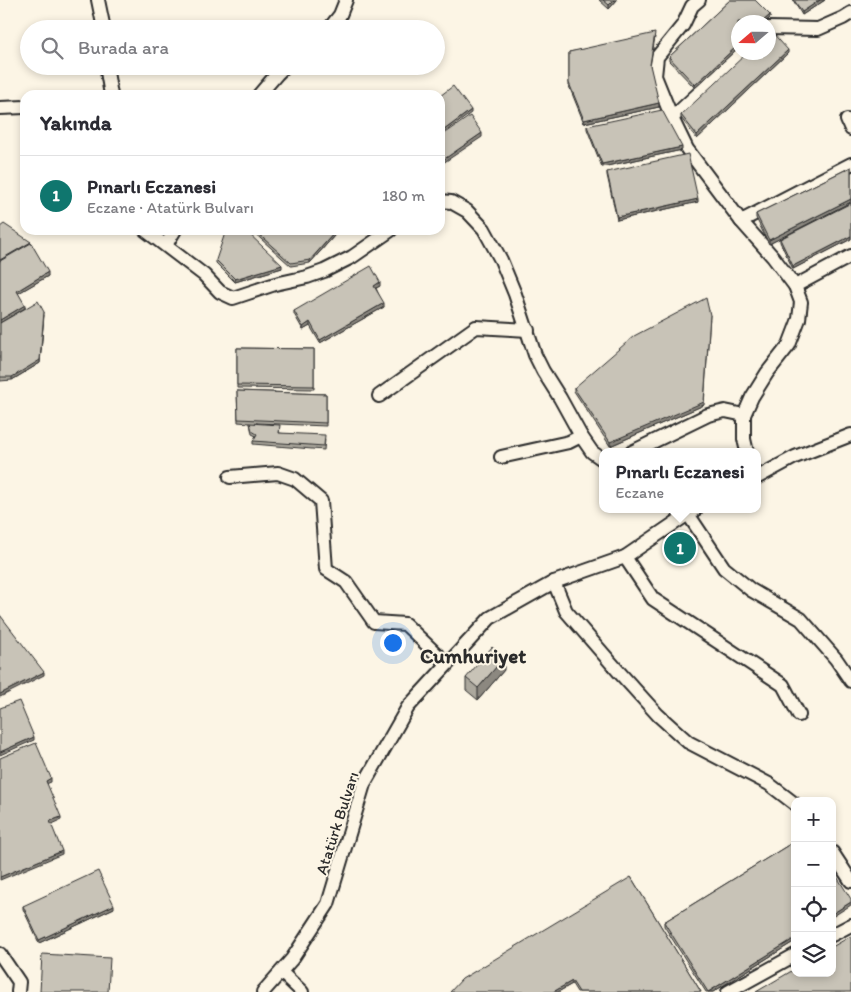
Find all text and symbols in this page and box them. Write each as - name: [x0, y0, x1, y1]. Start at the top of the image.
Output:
- north arrow: [731, 15, 776, 60]
- search box: [20, 20, 445, 75]
- icon: search: [38, 34, 66, 62]
- text: Burada ara: [78, 36, 169, 59]
- text: Yakında: [40, 110, 112, 135]
- text: Pınarlı Eczanesi: [87, 175, 216, 198]
- text: 1: [52, 186, 60, 205]
- text: 180 m: [382, 186, 425, 205]
- text: Eczane · Atatürk Bulvarı: [87, 198, 254, 217]
- popup: [599, 448, 761, 513]
- text: Pınarlı Eczanesi: [615, 460, 745, 483]
- text: Eczane: [615, 483, 664, 502]
- pin: 1: [664, 529, 696, 567]
- your location: [380, 630, 406, 656]
- district label: Cumhuriyet: [420, 643, 526, 669]
- street label: Atatürk Bulvarı: [311, 769, 363, 877]
- map controls: [791, 797, 836, 977]
- button: +: [791, 797, 836, 842]
- button: −: [791, 842, 836, 887]
- button: locate: [791, 887, 836, 932]
- button: layers: [791, 932, 836, 977]

